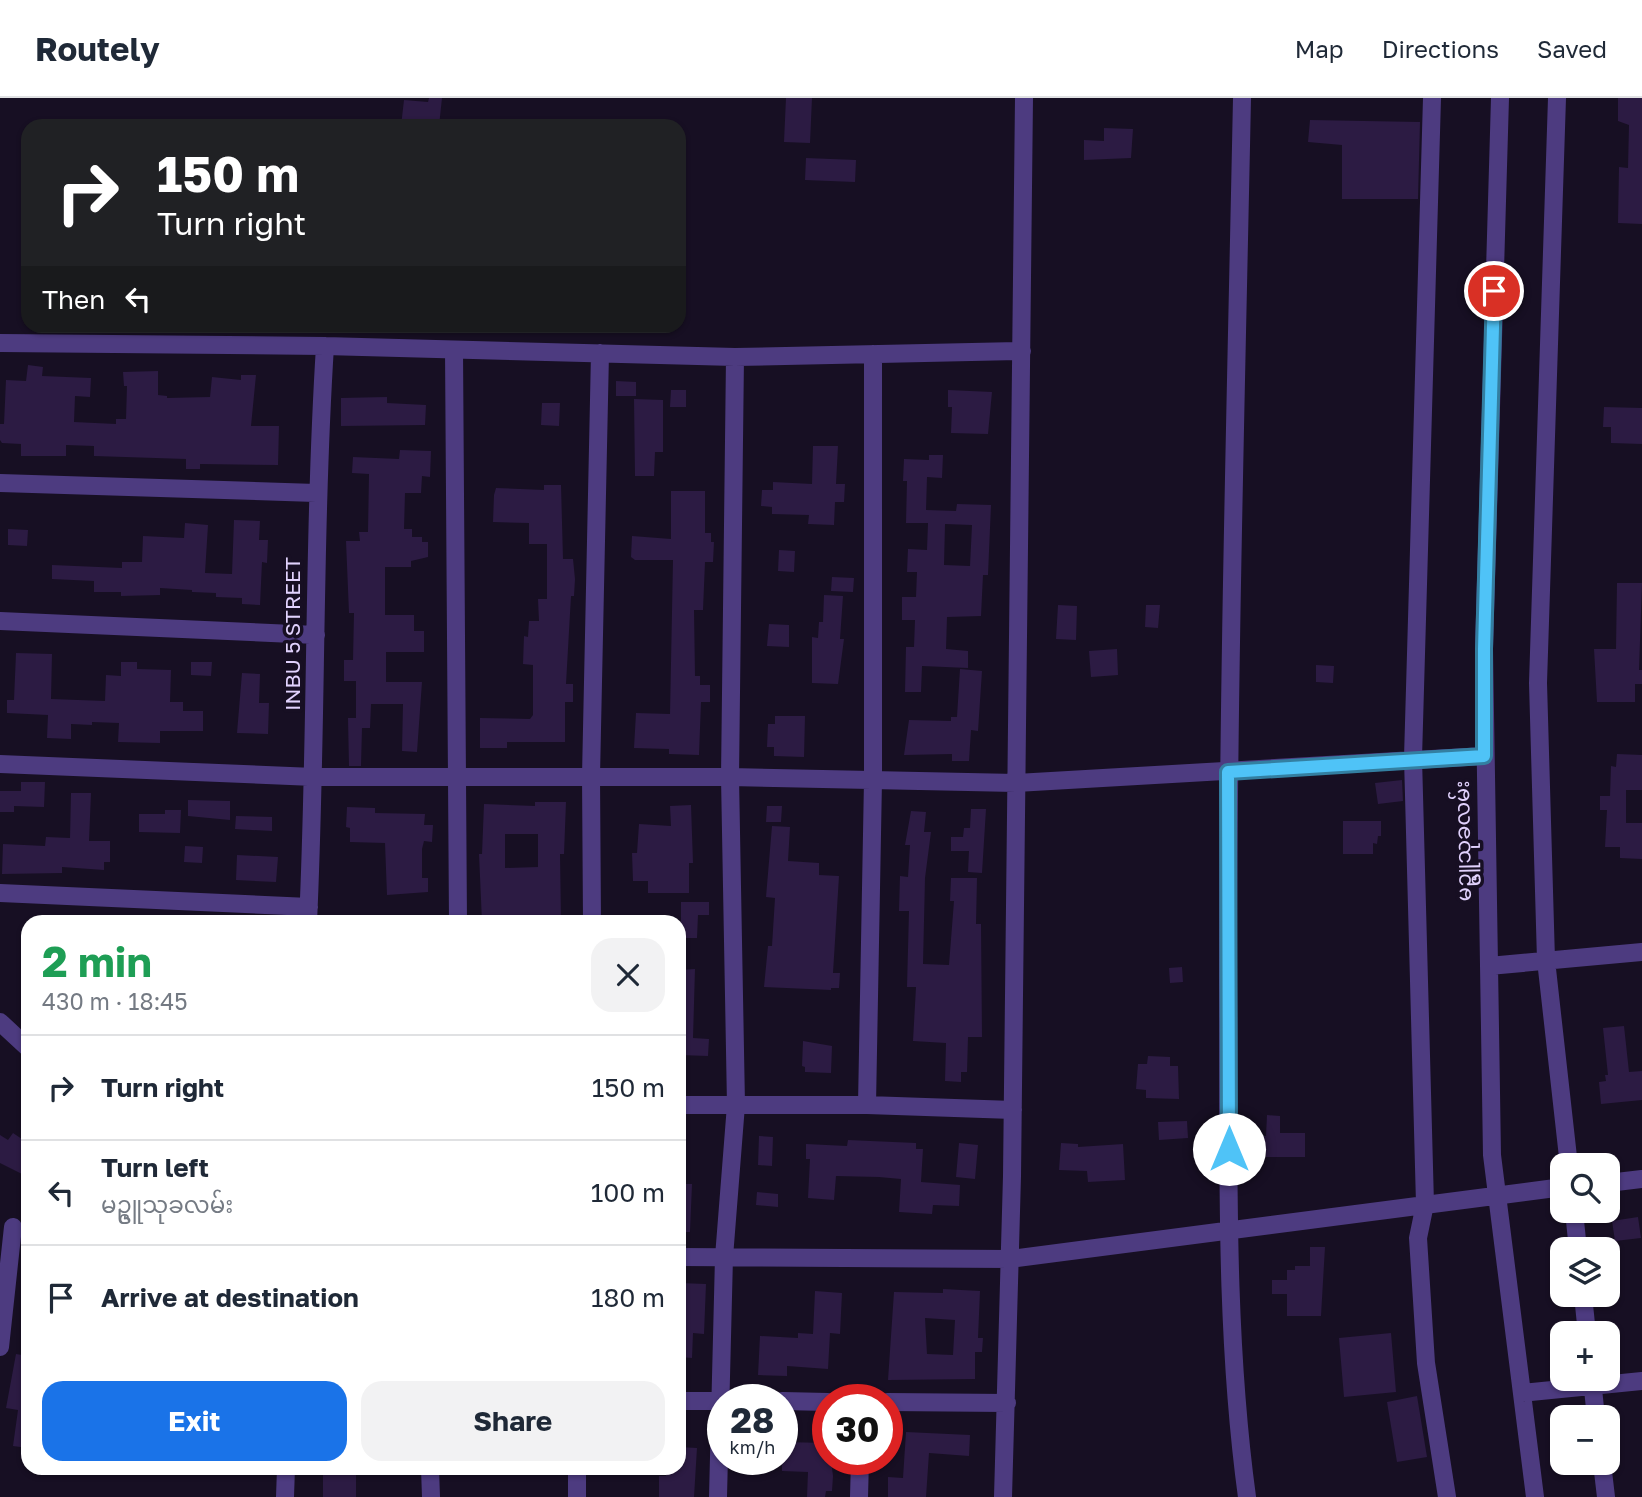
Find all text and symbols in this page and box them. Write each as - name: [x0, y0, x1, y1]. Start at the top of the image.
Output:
- text: Routely: [35, 29, 160, 68]
- text: Map: [1295, 34, 1344, 63]
- text: Directions: [1382, 34, 1499, 63]
- text: Saved: [1537, 34, 1607, 63]
- text: 150 m: [157, 144, 299, 203]
- icon: right: [42, 147, 133, 238]
- text: Turn right: [157, 204, 306, 242]
- pin: [1464, 261, 1524, 321]
- icon: arrive: [1475, 272, 1513, 310]
- icon: left: [119, 280, 157, 318]
- text: Then: [42, 284, 105, 315]
- street label: INBU 5 STREET: [279, 557, 305, 711]
- street label: မဥ္ဇူသုခလမ်း: [1446, 780, 1481, 902]
- text: 2 min: [42, 936, 152, 986]
- button: close: [591, 938, 665, 1012]
- text: 430 m · 18:45: [42, 987, 188, 1015]
- icon: right: [42, 1069, 80, 1107]
- text: Turn right: [101, 1072, 224, 1103]
- text: 150 m: [592, 1072, 665, 1103]
- position arrow: [1192, 1112, 1266, 1186]
- text: Turn left: [101, 1152, 209, 1183]
- map controls: [1550, 1153, 1620, 1475]
- button: search: [1550, 1153, 1620, 1223]
- icon: left: [42, 1174, 80, 1212]
- text: 100 m: [591, 1177, 665, 1208]
- text: မဥ္ဇူသုခလမ်း: [101, 1190, 233, 1218]
- button: layers: [1550, 1237, 1620, 1307]
- icon: arrive: [42, 1279, 80, 1317]
- text: Arrive at destination: [101, 1282, 359, 1313]
- text: 180 m: [591, 1282, 665, 1313]
- button: +: [1550, 1321, 1620, 1391]
- button: Exit: [42, 1381, 347, 1461]
- button: Share: [361, 1381, 665, 1461]
- speed limit sign: 30: [812, 1384, 903, 1475]
- text: 28: [731, 1399, 774, 1441]
- button: −: [1550, 1405, 1620, 1475]
- text: km/h: [730, 1436, 775, 1458]

